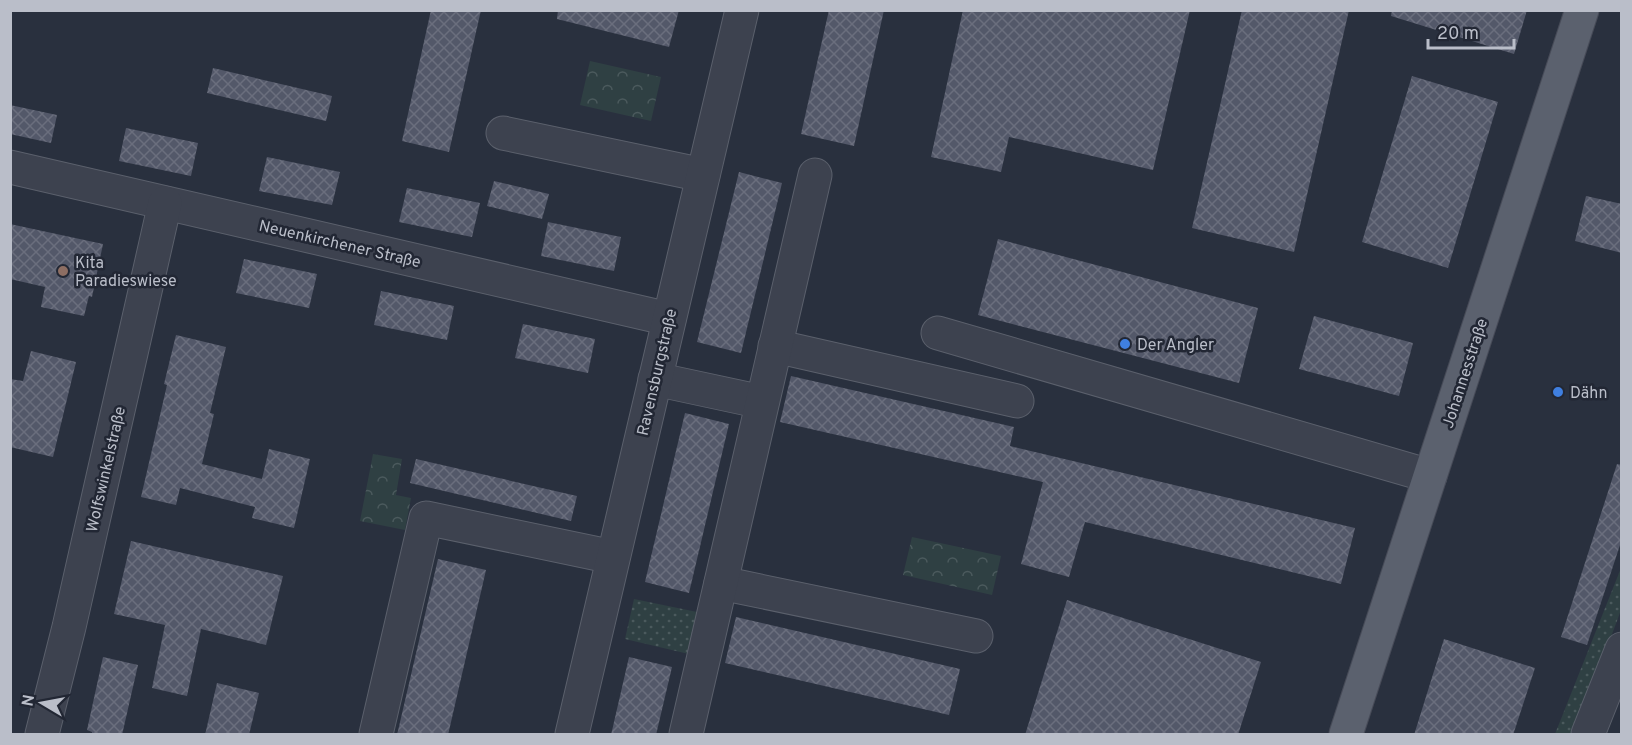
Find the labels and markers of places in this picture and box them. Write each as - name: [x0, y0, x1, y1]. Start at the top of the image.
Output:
- place label: Kita Paradieswiese: [75, 254, 177, 292]
- marker: Kita Paradieswiese: [56, 264, 70, 278]
- place label: Der Angler: [1137, 336, 1214, 356]
- marker: Der Angler: [1118, 337, 1132, 351]
- place label: Dähn: [1570, 384, 1607, 404]
- marker: Dähn: [1551, 385, 1565, 399]

